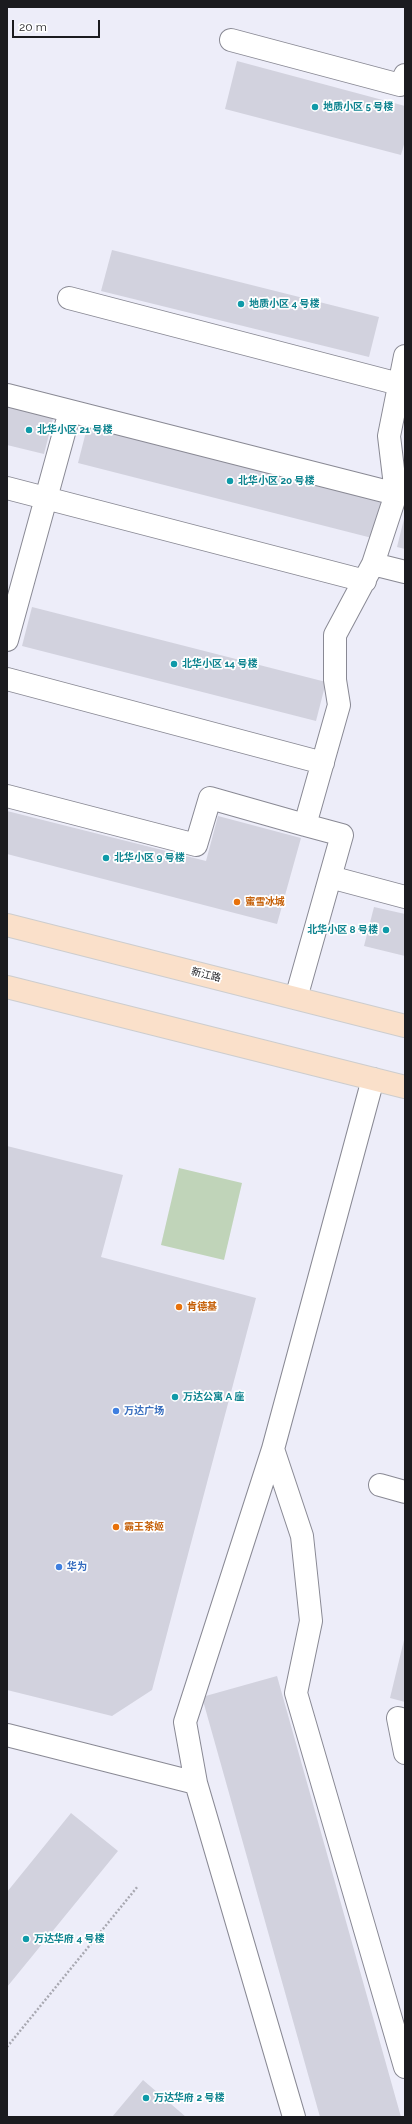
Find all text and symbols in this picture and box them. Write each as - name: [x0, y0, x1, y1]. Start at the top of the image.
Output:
- scale bar: [14, 12, 102, 38]
- text: 20 m: [19, 20, 47, 34]
- place label: 地质小区 5 号楼: [323, 101, 393, 113]
- marker: 地质小区 5 号楼: [310, 102, 320, 112]
- place label: 地质小区 4 号楼: [249, 298, 320, 310]
- marker: 地质小区 4 号楼: [236, 299, 246, 309]
- place label: 北华小区 21 号楼: [37, 424, 112, 436]
- marker: 北华小区 21 号楼: [24, 425, 34, 435]
- place label: 北华小区 20 号楼: [238, 475, 315, 487]
- marker: 北华小区 20 号楼: [225, 476, 235, 486]
- place label: 北华小区 14 号楼: [182, 658, 257, 670]
- marker: 北华小区 14 号楼: [169, 659, 179, 669]
- place label: 北华小区 9 号楼: [114, 852, 185, 864]
- marker: 北华小区 9 号楼: [101, 853, 111, 863]
- place label: 蜜雪冰城: [245, 896, 285, 908]
- marker: 蜜雪冰城: [232, 897, 242, 907]
- place label: 北华小区 8 号楼: [307, 924, 378, 936]
- marker: 北华小区 8 号楼: [381, 925, 391, 935]
- street label: 新江路: [190, 966, 222, 984]
- place label: 肯德基: [187, 1301, 217, 1313]
- marker: 肯德基: [174, 1302, 184, 1312]
- place label: 万达公寓 A 座: [183, 1391, 245, 1403]
- marker: 万达公寓 A 座: [170, 1392, 180, 1402]
- place label: 万达广场: [124, 1405, 164, 1417]
- marker: 万达广场: [111, 1406, 121, 1416]
- place label: 霸王茶姬: [124, 1521, 164, 1533]
- marker: 霸王茶姬: [111, 1522, 121, 1532]
- place label: 华为: [67, 1561, 87, 1573]
- marker: 华为: [54, 1562, 64, 1572]
- place label: 万达华府 4 号楼: [34, 1933, 105, 1945]
- marker: 万达华府 4 号楼: [21, 1934, 31, 1944]
- place label: 万达华府 2 号楼: [154, 2092, 224, 2104]
- marker: 万达华府 2 号楼: [141, 2093, 151, 2103]

